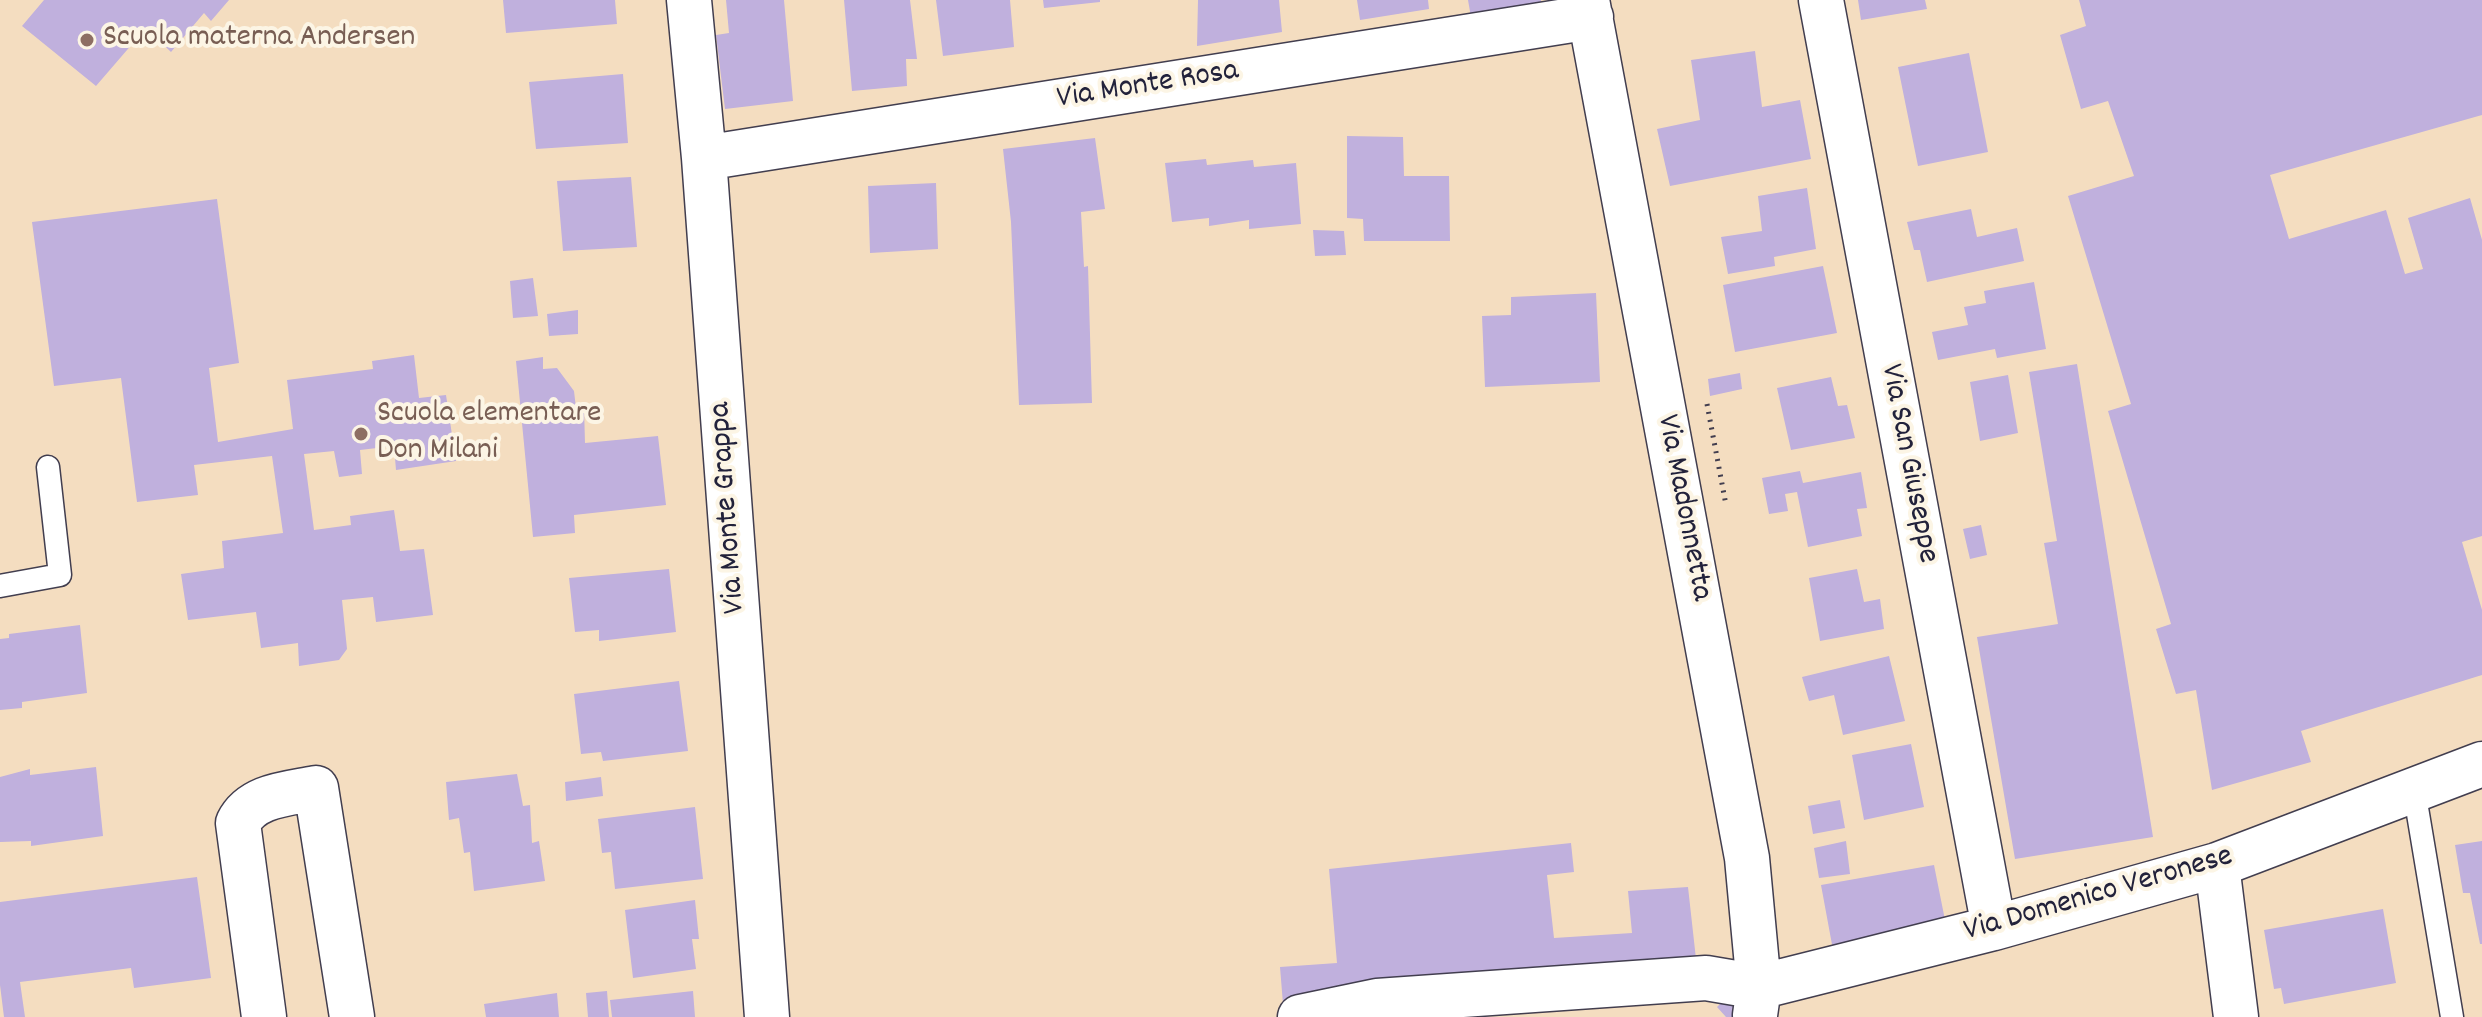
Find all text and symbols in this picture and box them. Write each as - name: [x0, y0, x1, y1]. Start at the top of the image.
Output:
- place label: Scuola materna Andersen: [103, 21, 415, 59]
- marker: Scuola materna Andersen: [78, 31, 96, 49]
- street label: Via Monte Rosa: [1055, 54, 1241, 120]
- street label: Via San Giuseppe: [1869, 361, 1945, 567]
- place label: Scuola elementare Don Milani: [377, 397, 601, 472]
- street label: Via Monte Grappa: [703, 401, 757, 615]
- street label: Via Madonnetta: [1645, 412, 1719, 604]
- marker: Scuola elementare Don Milani: [352, 425, 370, 443]
- street label: Via Domenico Veronese: [1960, 839, 2238, 953]

